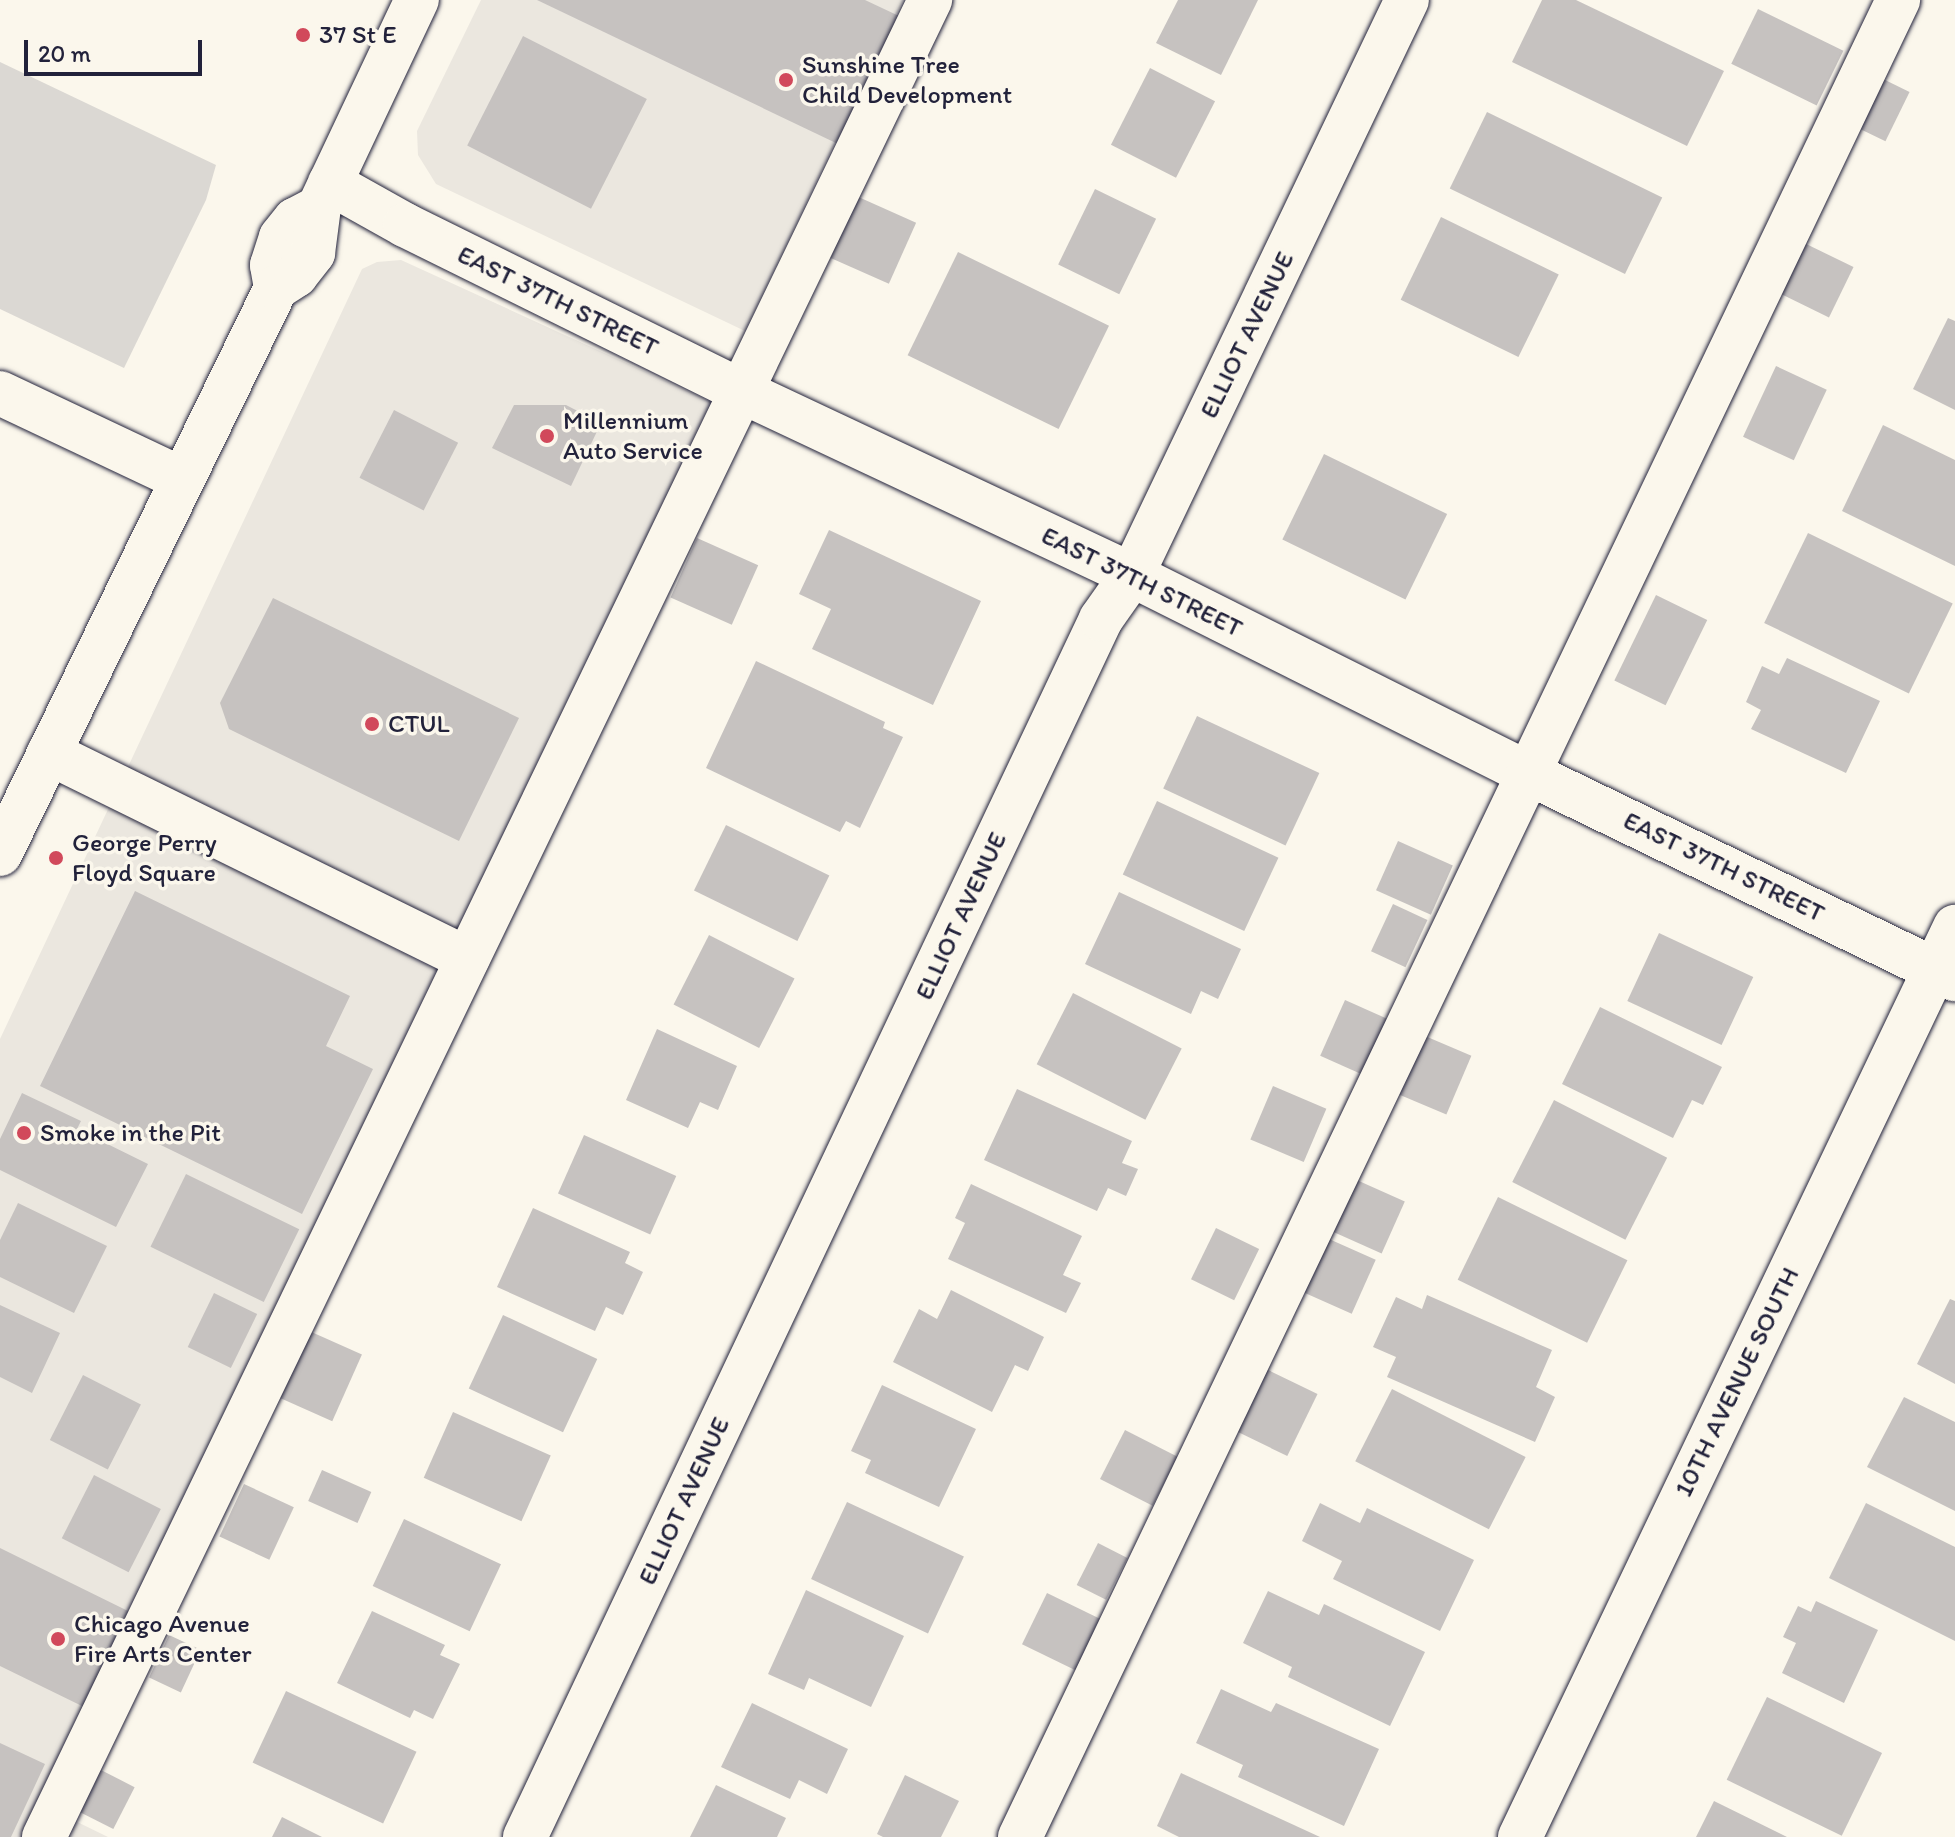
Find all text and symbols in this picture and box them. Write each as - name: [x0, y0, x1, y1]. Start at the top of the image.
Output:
- place label: 37 St E: [319, 19, 397, 51]
- scale bar: [28, 24, 206, 74]
- marker: 37 St E: [294, 26, 312, 44]
- text: 20 m: [38, 39, 91, 68]
- place label: Sunshine Tree Child Development: [802, 49, 1013, 110]
- marker: Sunshine Tree Child Development: [777, 71, 795, 89]
- street label: EAST 37TH STREET: [452, 239, 664, 363]
- street label: ELLIOT AVENUE: [1193, 247, 1301, 423]
- place label: Millennium Auto Service: [563, 405, 703, 466]
- marker: Millennium Auto Service: [538, 427, 556, 445]
- street label: EAST 37TH STREET: [1036, 520, 1248, 644]
- place label: CTUL: [388, 708, 450, 740]
- marker: CTUL: [363, 715, 381, 733]
- street label: EAST 37TH STREET: [1618, 805, 1830, 929]
- place label: George Perry Floyd Square: [72, 827, 216, 888]
- street label: ELLIOT AVENUE: [909, 827, 1013, 1005]
- marker: George Perry Floyd Square: [47, 849, 65, 867]
- place label: Smoke in the Pit: [40, 1117, 221, 1149]
- marker: Smoke in the Pit: [15, 1124, 33, 1142]
- street label: 10TH AVENUE SOUTH: [1668, 1263, 1806, 1501]
- street label: ELLIOT AVENUE: [632, 1412, 736, 1590]
- place label: Chicago Avenue Fire Arts Center: [74, 1608, 253, 1670]
- marker: Chicago Avenue Fire Arts Center: [49, 1630, 67, 1648]

